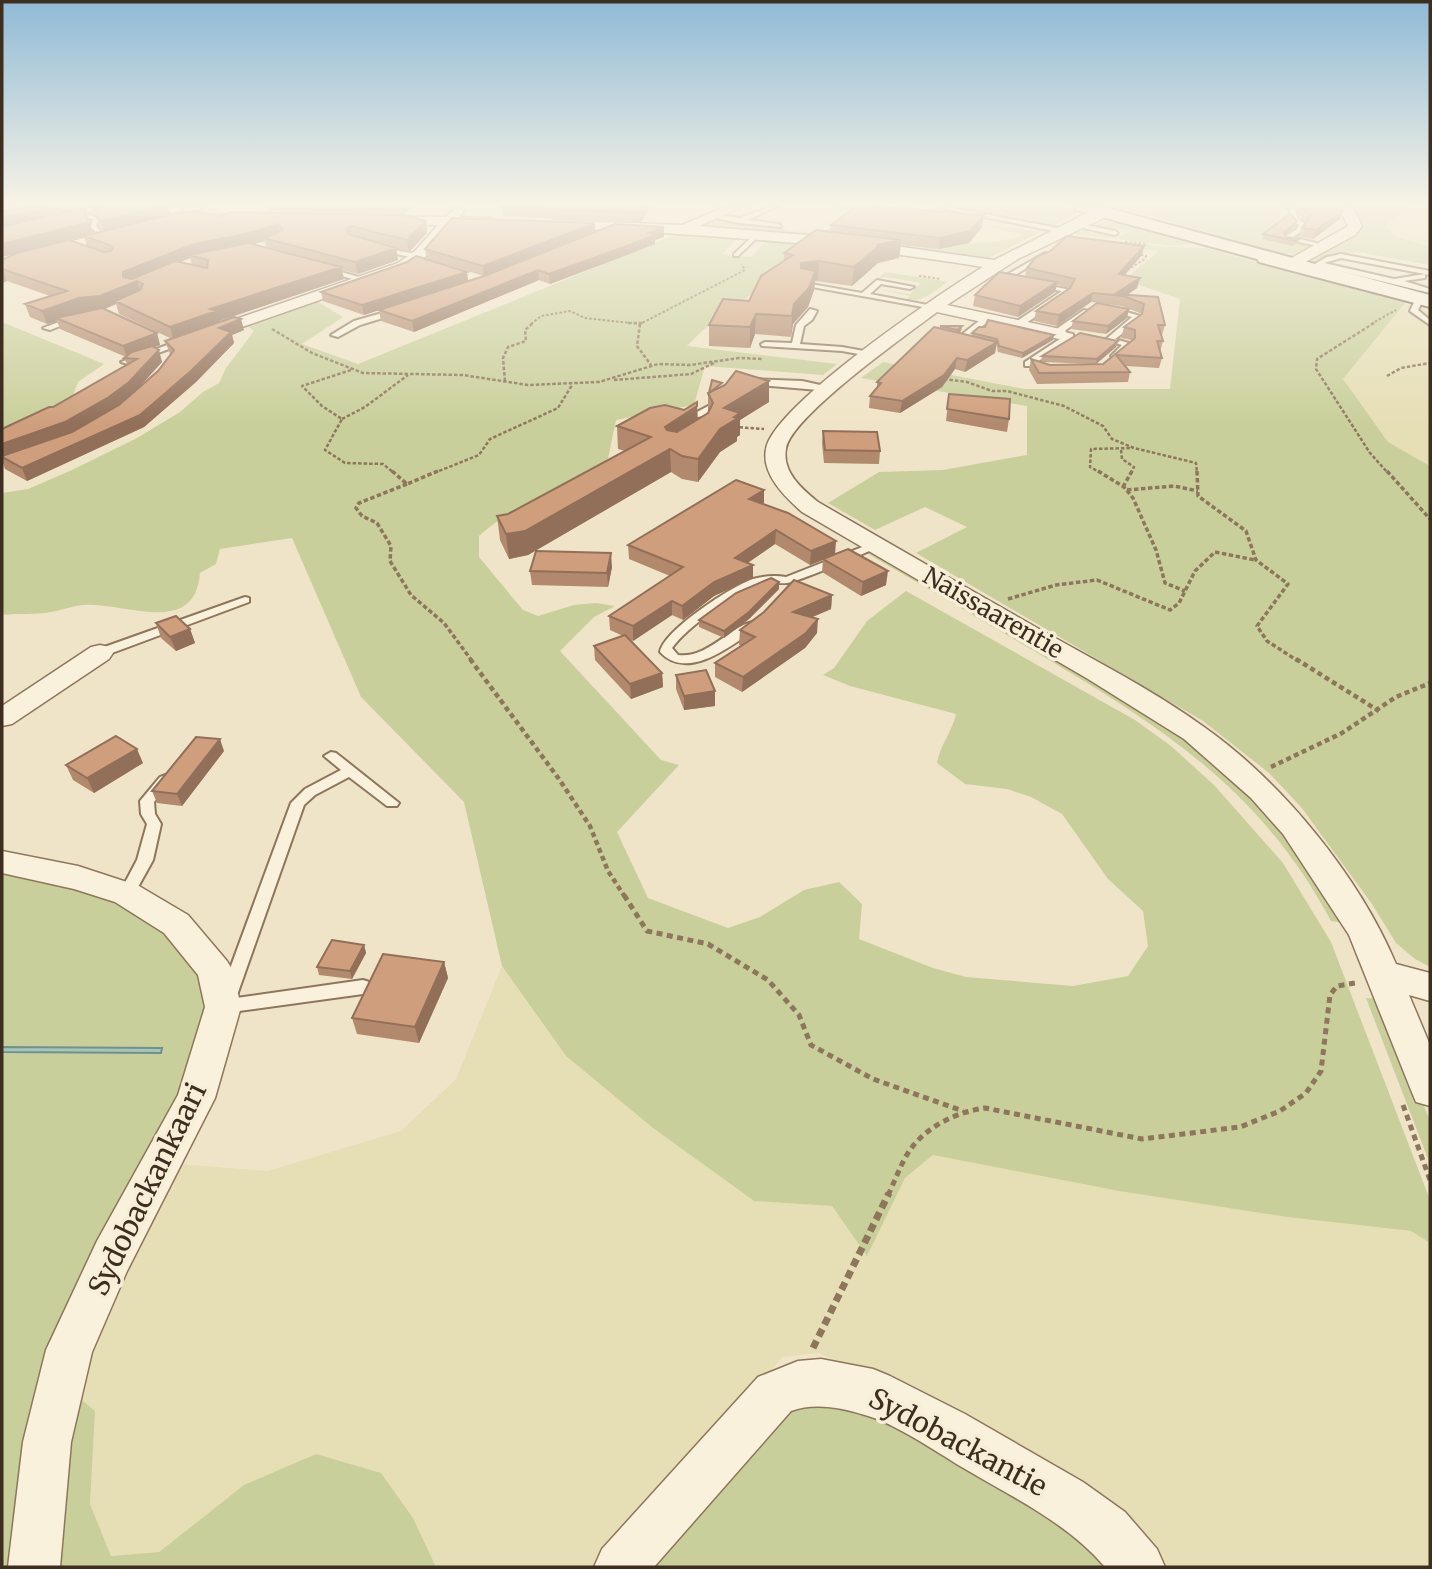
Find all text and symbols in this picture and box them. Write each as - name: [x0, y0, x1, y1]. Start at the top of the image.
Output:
- street label: Naissaarentie: [918, 560, 1069, 665]
- street label: Sydobackankaari: [80, 1077, 214, 1301]
- street label: Sydobackantie: [863, 1380, 1053, 1504]

